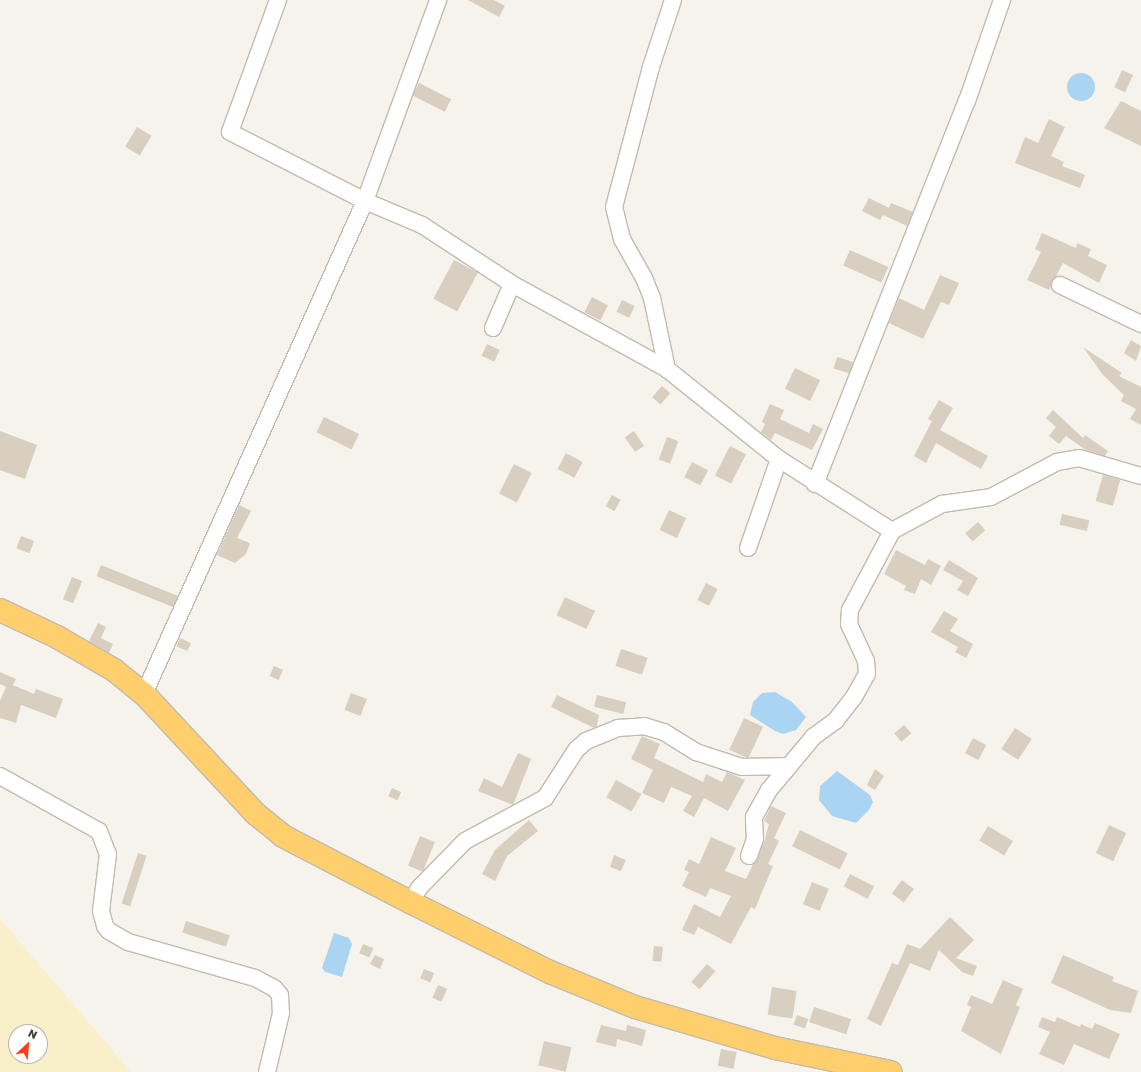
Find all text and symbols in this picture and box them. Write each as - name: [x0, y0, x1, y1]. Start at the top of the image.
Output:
- north arrow: [8, 1024, 48, 1064]
- text: N: [26, 1026, 40, 1041]

